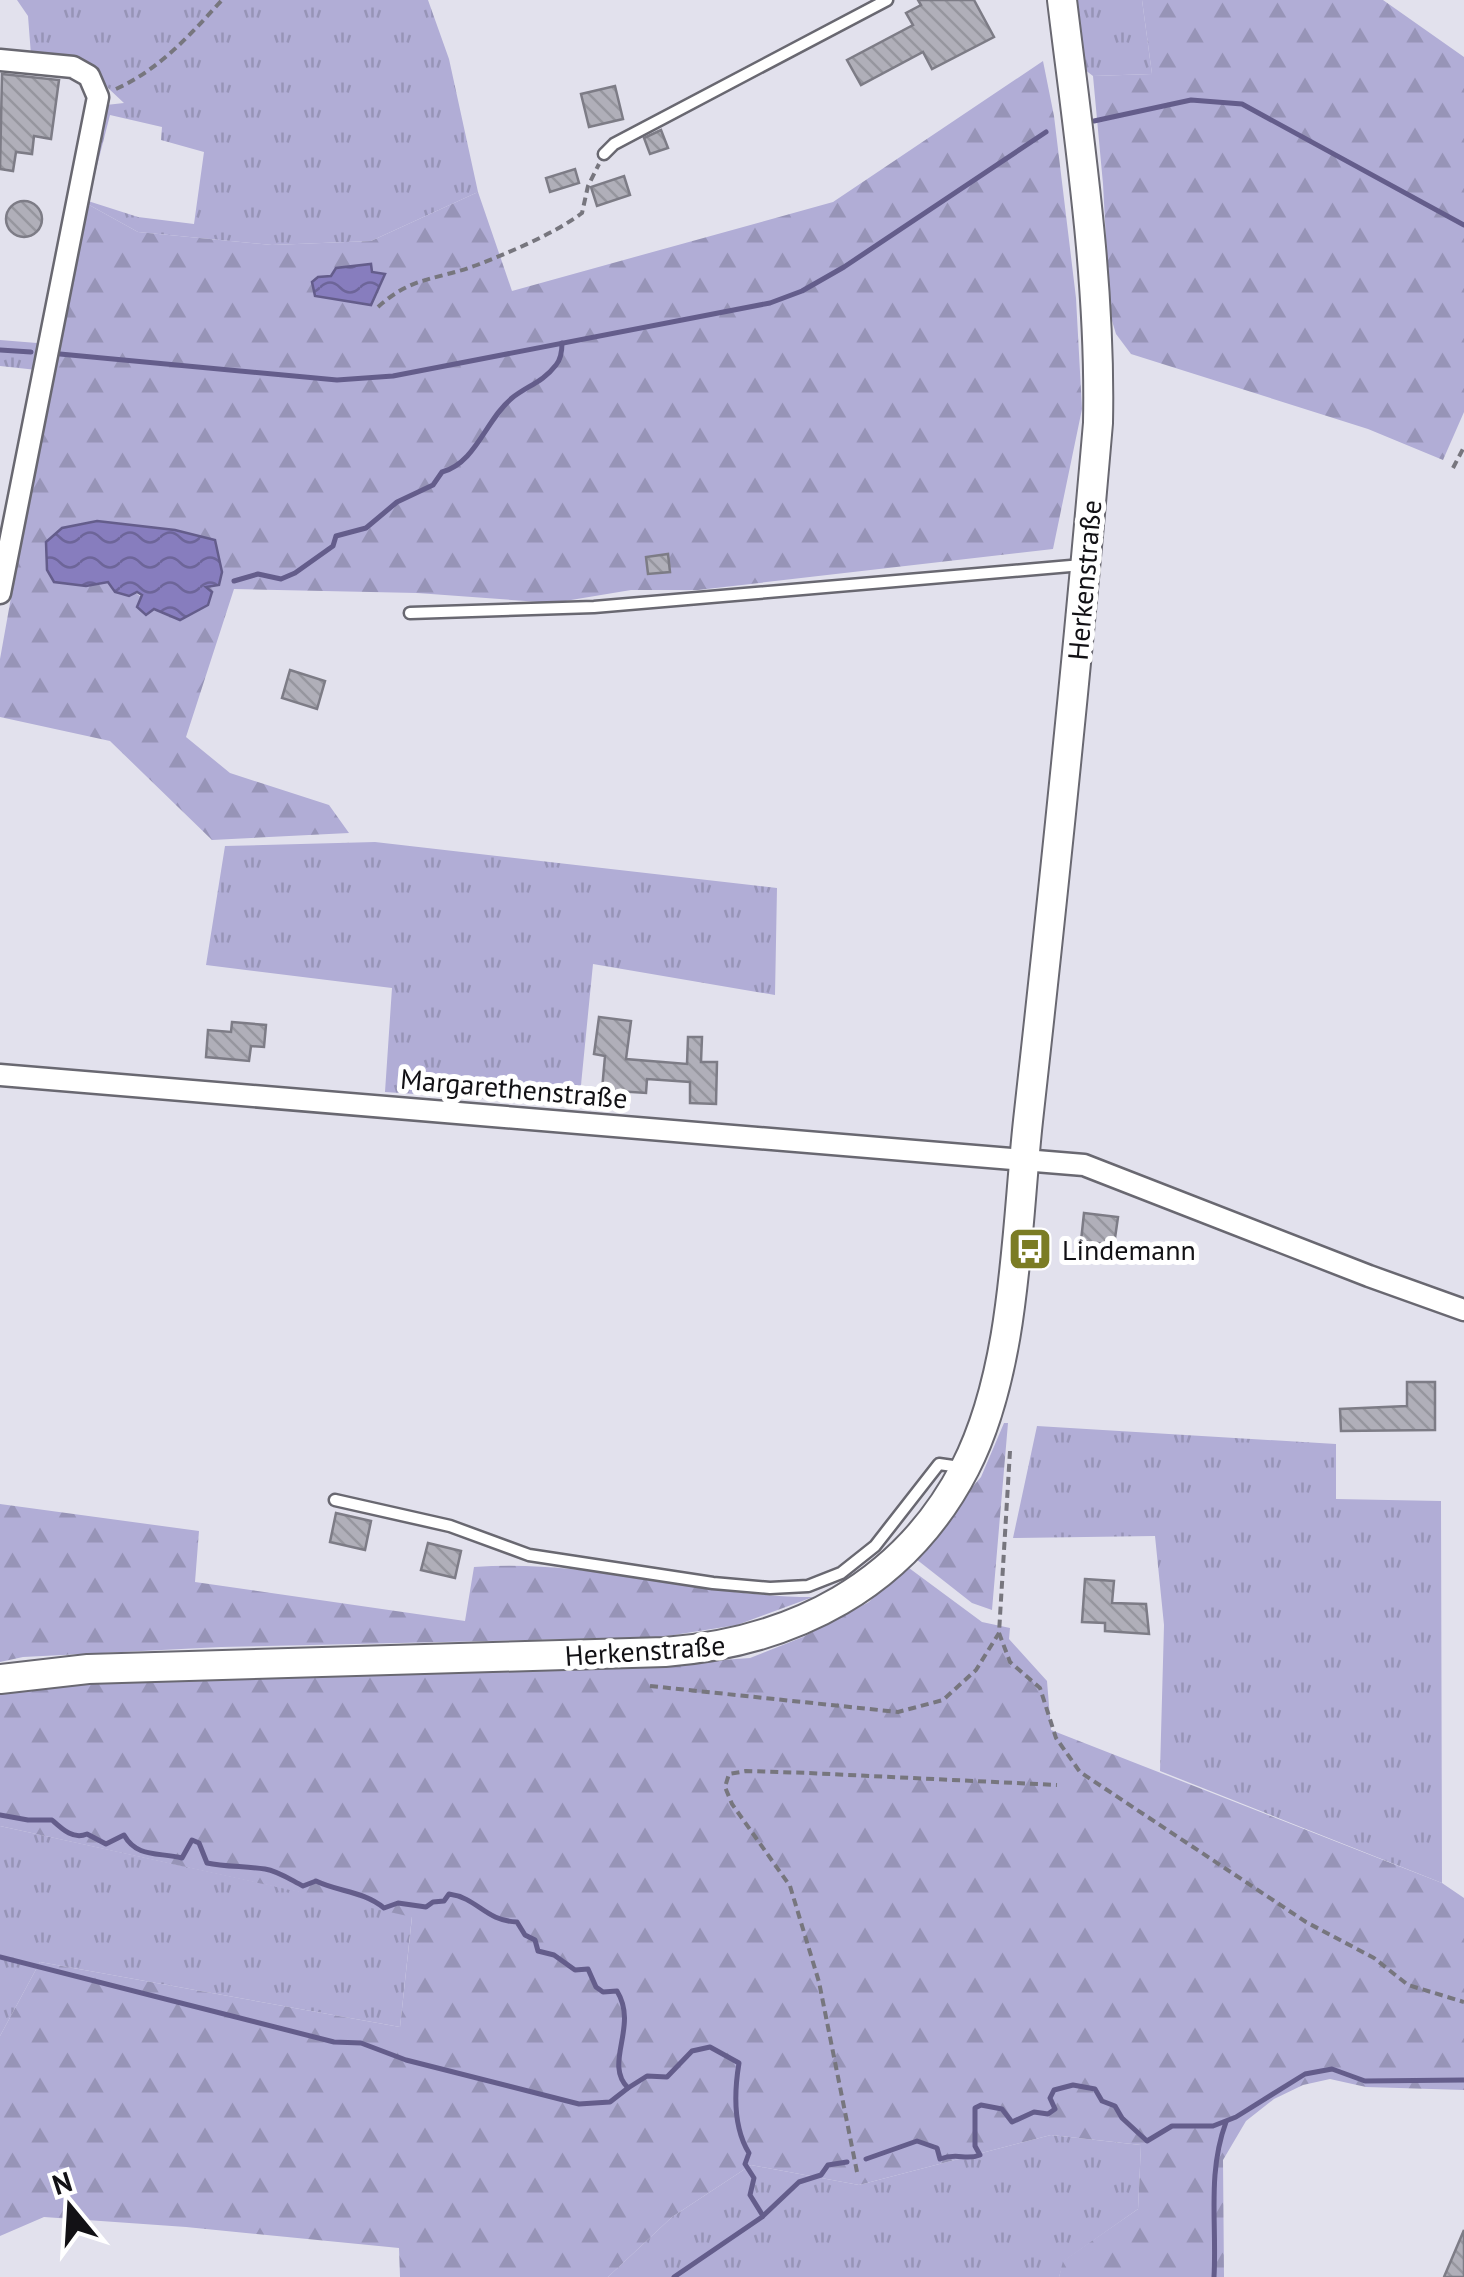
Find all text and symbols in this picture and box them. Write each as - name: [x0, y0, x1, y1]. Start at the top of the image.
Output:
- street label: Herkenstraße: [1059, 498, 1109, 662]
- street label: Margarethenstraße: [399, 1060, 629, 1116]
- bus stop icon: Lindemann: [1007, 1226, 1053, 1272]
- place label: Lindemann: [1062, 1231, 1196, 1268]
- street label: Herkenstraße: [564, 1626, 726, 1674]
- north arrow: [20, 2157, 120, 2257]
- text: N: [48, 2162, 77, 2203]

